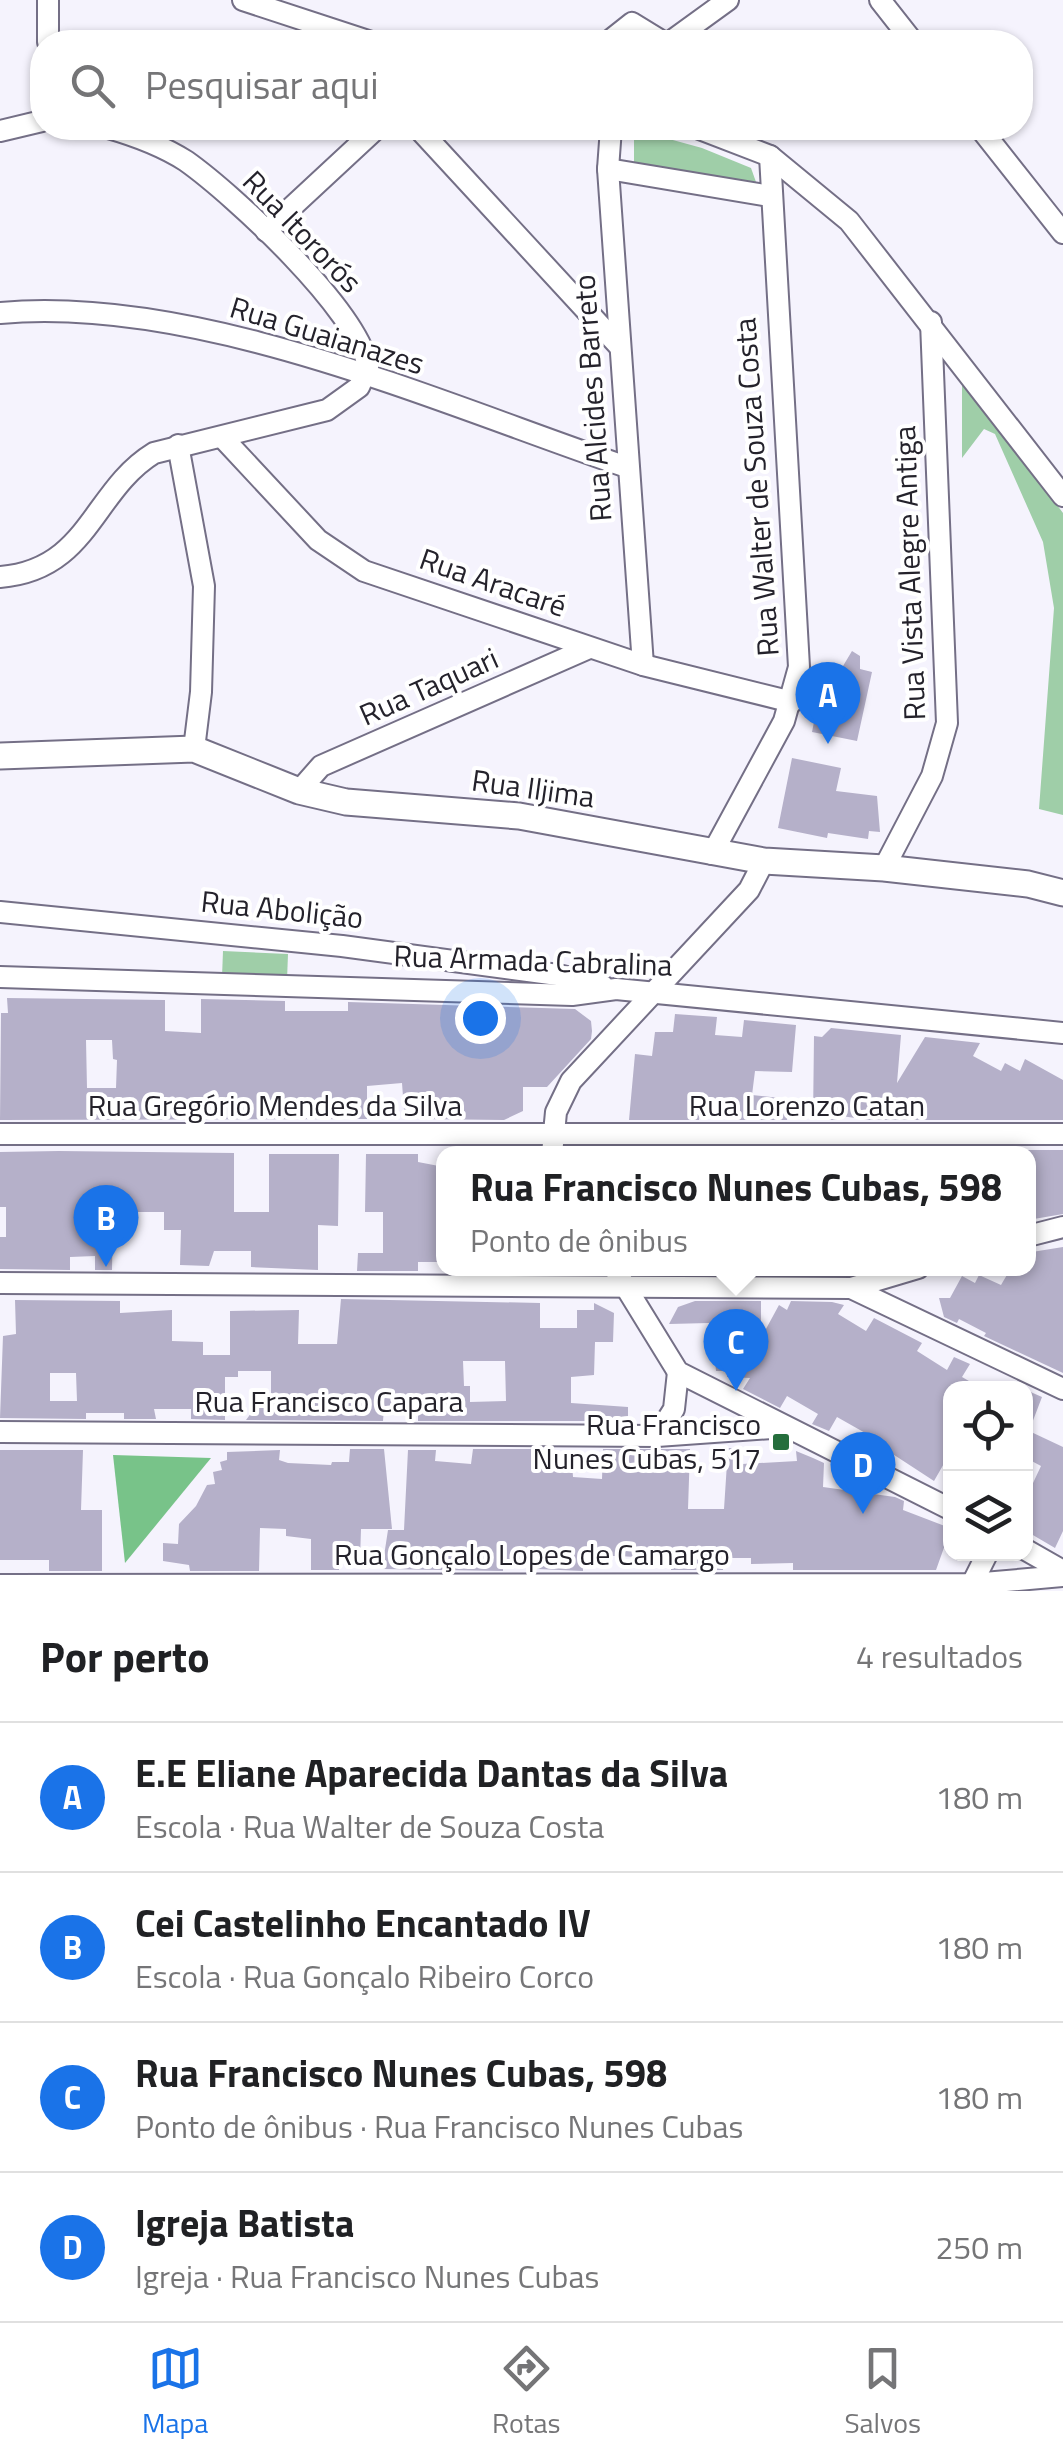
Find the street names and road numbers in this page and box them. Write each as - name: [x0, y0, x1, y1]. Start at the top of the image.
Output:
- street label: Rua Itororós: [232, 159, 373, 303]
- street label: Rua Alcides Barreto: [560, 273, 624, 523]
- street label: Rua Guaianazes: [225, 284, 430, 386]
- street label: Rua Walter de Souza Costa: [721, 316, 791, 658]
- street label: Rua Vista Alegre Antiga: [881, 425, 937, 721]
- street label: Rua Aracaré: [414, 535, 573, 629]
- street label: Rua Taquari: [352, 635, 505, 737]
- street label: Rua Iljima: [469, 757, 597, 819]
- street label: Rua Abolição: [199, 878, 366, 940]
- street label: Rua Armada Cabralina: [393, 932, 673, 988]
- street label: Rua Gregório Mendes da Silva: [88, 1082, 462, 1128]
- street label: Rua Lorenzo Catan: [689, 1082, 925, 1128]
- street label: Rua Francisco Capara: [194, 1378, 464, 1424]
- street label: Rua Gonçalo Lopes de Camargo: [334, 1531, 730, 1577]

